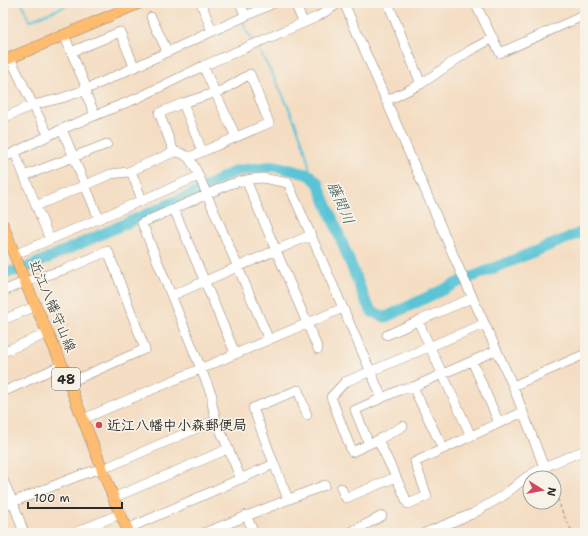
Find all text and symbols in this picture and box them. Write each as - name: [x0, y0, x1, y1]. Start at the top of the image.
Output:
- water label: 藤間川: [323, 178, 359, 228]
- street label: 近江八幡守山線: [26, 257, 80, 355]
- road number: 48: [52, 368, 80, 390]
- place label: 近江八幡中小森郵便局: [107, 416, 247, 434]
- marker: 近江八幡中小森郵便局: [94, 420, 104, 430]
- north arrow: [522, 470, 562, 510]
- scale bar: [28, 484, 122, 510]
- text: N: [543, 486, 560, 498]
- text: 100 m: [34, 490, 70, 506]

